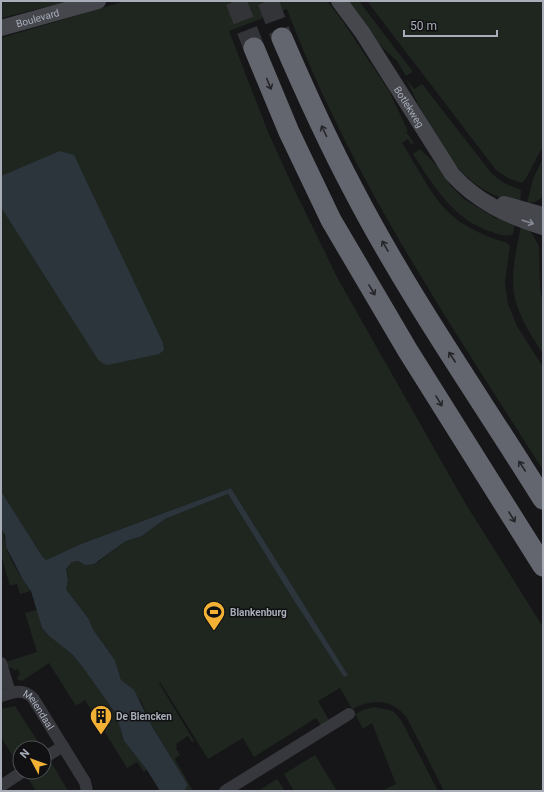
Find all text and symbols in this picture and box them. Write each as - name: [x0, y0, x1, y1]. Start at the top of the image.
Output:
- street label: Boulevard: [15, 7, 60, 29]
- scale bar: [404, 12, 497, 38]
- text: 50 m: [410, 19, 437, 33]
- one-way arrow: [265, 77, 273, 89]
- street label: Botlekweg: [392, 84, 426, 129]
- one-way arrow: [320, 125, 327, 137]
- one-way arrow: [521, 219, 534, 226]
- one-way arrow: [380, 240, 388, 252]
- one-way arrow: [368, 284, 376, 295]
- one-way arrow: [448, 352, 456, 363]
- one-way arrow: [436, 395, 444, 407]
- one-way arrow: [518, 461, 526, 472]
- one-way arrow: [508, 511, 516, 522]
- sports icon: Blankenburg: [201, 599, 227, 632]
- place label: Blankenburg: [230, 607, 287, 618]
- street label: Meiendaal: [22, 687, 57, 731]
- building icon: De Blencken: [88, 703, 114, 736]
- place label: De Blencken: [116, 711, 172, 722]
- north arrow: [12, 740, 52, 780]
- text: N: [17, 746, 32, 761]

